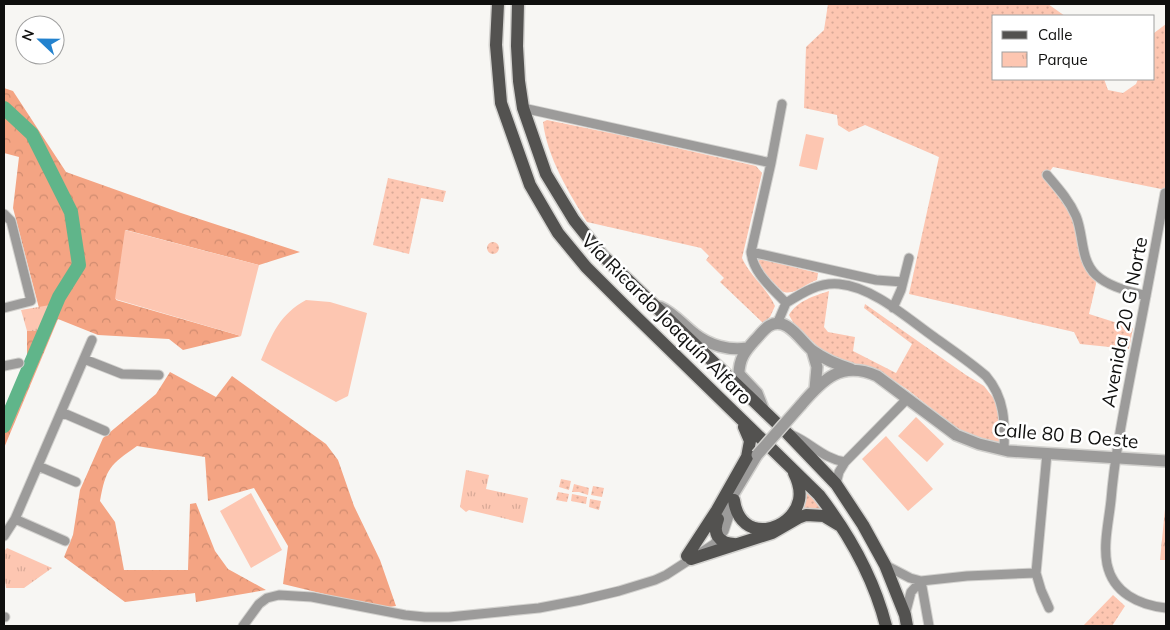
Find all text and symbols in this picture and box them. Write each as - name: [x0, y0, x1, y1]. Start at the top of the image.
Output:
- north arrow: [15, 15, 65, 65]
- legend: [992, 15, 1155, 80]
- text: Calle: [1038, 25, 1072, 44]
- text: N: [18, 27, 38, 43]
- text: Parque: [1038, 50, 1088, 69]
- street label: Vía Ricardo Joaquín Alfaro: [577, 229, 757, 409]
- street label: Avenida 20 G Norte: [1096, 235, 1152, 409]
- street label: Calle 80 B Oeste: [993, 417, 1139, 453]

